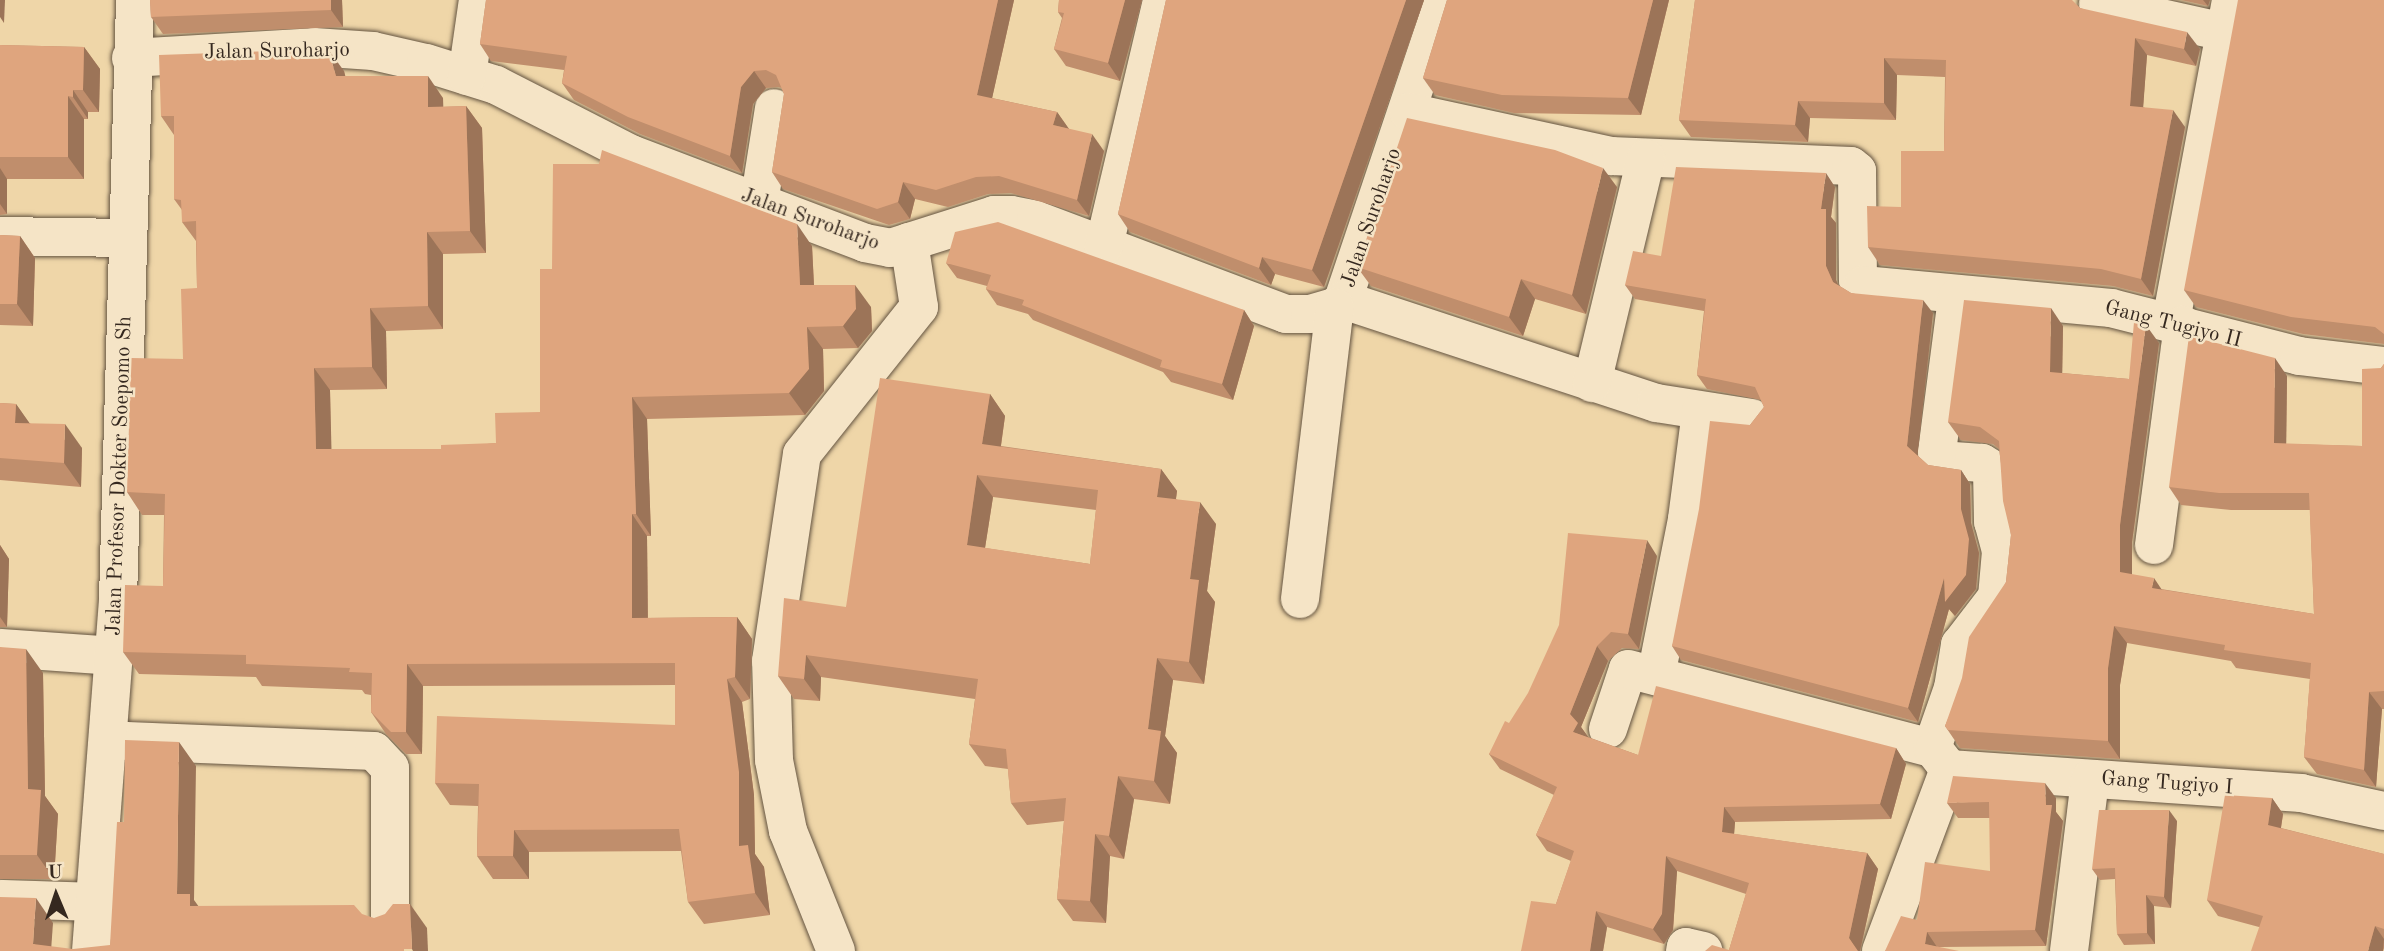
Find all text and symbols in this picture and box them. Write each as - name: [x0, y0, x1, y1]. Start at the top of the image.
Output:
- street label: Jalan Suroharjo: [204, 38, 350, 66]
- street label: Jalan Suroharjo: [1336, 145, 1408, 291]
- street label: Jalan Suroharjo: [737, 183, 883, 257]
- street label: Gang Tugiyo II: [2102, 296, 2244, 354]
- street label: Jalan Profesor Dokter Soepomo Sh: [102, 316, 138, 636]
- street label: Gang Tugiyo I: [2100, 767, 2234, 801]
- north arrow: [21, 860, 91, 930]
- text: U: [47, 864, 63, 883]

